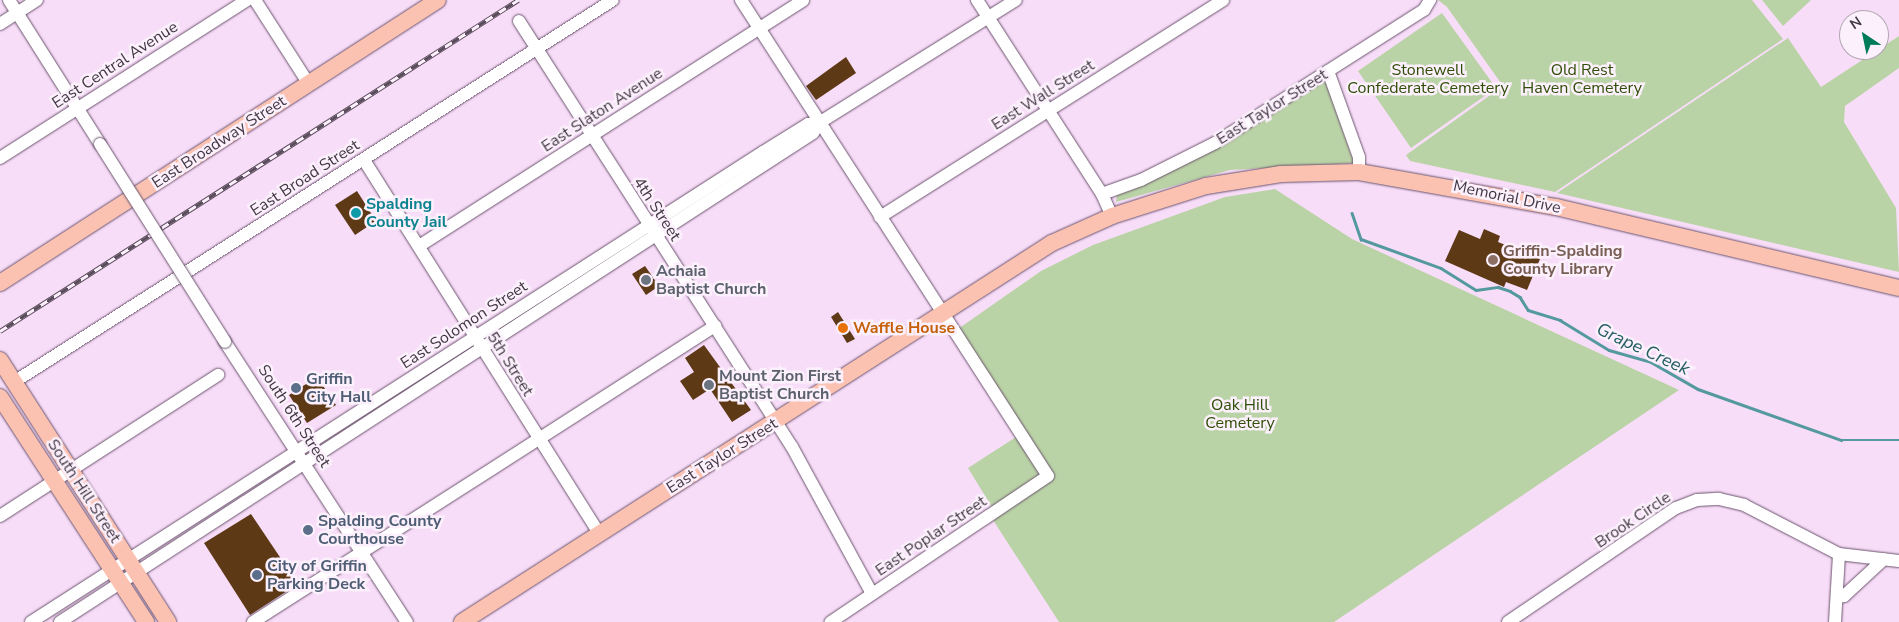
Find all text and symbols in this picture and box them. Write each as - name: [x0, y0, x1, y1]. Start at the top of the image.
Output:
- north arrow: [1839, 10, 1889, 60]
- text: N: [1846, 12, 1866, 34]
- street label: East Central Avenue: [49, 17, 181, 113]
- street label: East Wall Street: [988, 56, 1098, 134]
- park label: Stonewell Confederate Cemetery: [1347, 60, 1509, 98]
- park label: Old Rest Haven Cemetery: [1522, 60, 1642, 98]
- street label: East Slaton Avenue: [538, 64, 666, 156]
- street label: East Taylor Street: [1213, 65, 1331, 149]
- street label: East Broadway Street: [148, 92, 290, 192]
- street label: East Broad Street: [247, 136, 363, 220]
- street label: 4th Street: [629, 174, 685, 244]
- street label: Memorial Drive: [1451, 176, 1563, 218]
- place label: Spalding County Jail: [366, 194, 447, 232]
- marker: Spalding County Jail: [350, 207, 362, 219]
- place label: Griffin-Spalding County Library: [1503, 241, 1623, 279]
- marker: Griffin-Spalding County Library: [1487, 254, 1499, 266]
- place label: Achaia Baptist Church: [656, 261, 766, 299]
- marker: Achaia Baptist Church: [640, 274, 652, 286]
- street label: East Solomon Street: [397, 277, 531, 373]
- place label: Waffle House: [853, 318, 955, 338]
- water label: Grape Creek: [1593, 318, 1693, 380]
- marker: Waffle House: [837, 322, 849, 334]
- street label: 5th Street: [483, 328, 537, 400]
- street label: South 6th Street: [254, 361, 334, 471]
- place label: Mount Zion First Baptist Church: [719, 366, 841, 404]
- place label: Griffin City Hall: [306, 369, 371, 407]
- marker: Mount Zion First Baptist Church: [703, 379, 715, 391]
- marker: Griffin City Hall: [290, 382, 302, 394]
- park label: Oak Hill Cemetery: [1205, 395, 1275, 433]
- street label: East Taylor Street: [663, 414, 781, 498]
- street label: South Hill Street: [43, 436, 125, 546]
- street label: Brook Circle: [1592, 488, 1674, 552]
- street label: East Poplar Street: [872, 492, 990, 580]
- place label: Spalding County Courthouse: [318, 511, 441, 549]
- marker: Spalding County Courthouse: [302, 524, 314, 536]
- place label: City of Griffin Parking Deck: [267, 556, 367, 594]
- marker: City of Griffin Parking Deck: [251, 569, 263, 581]

